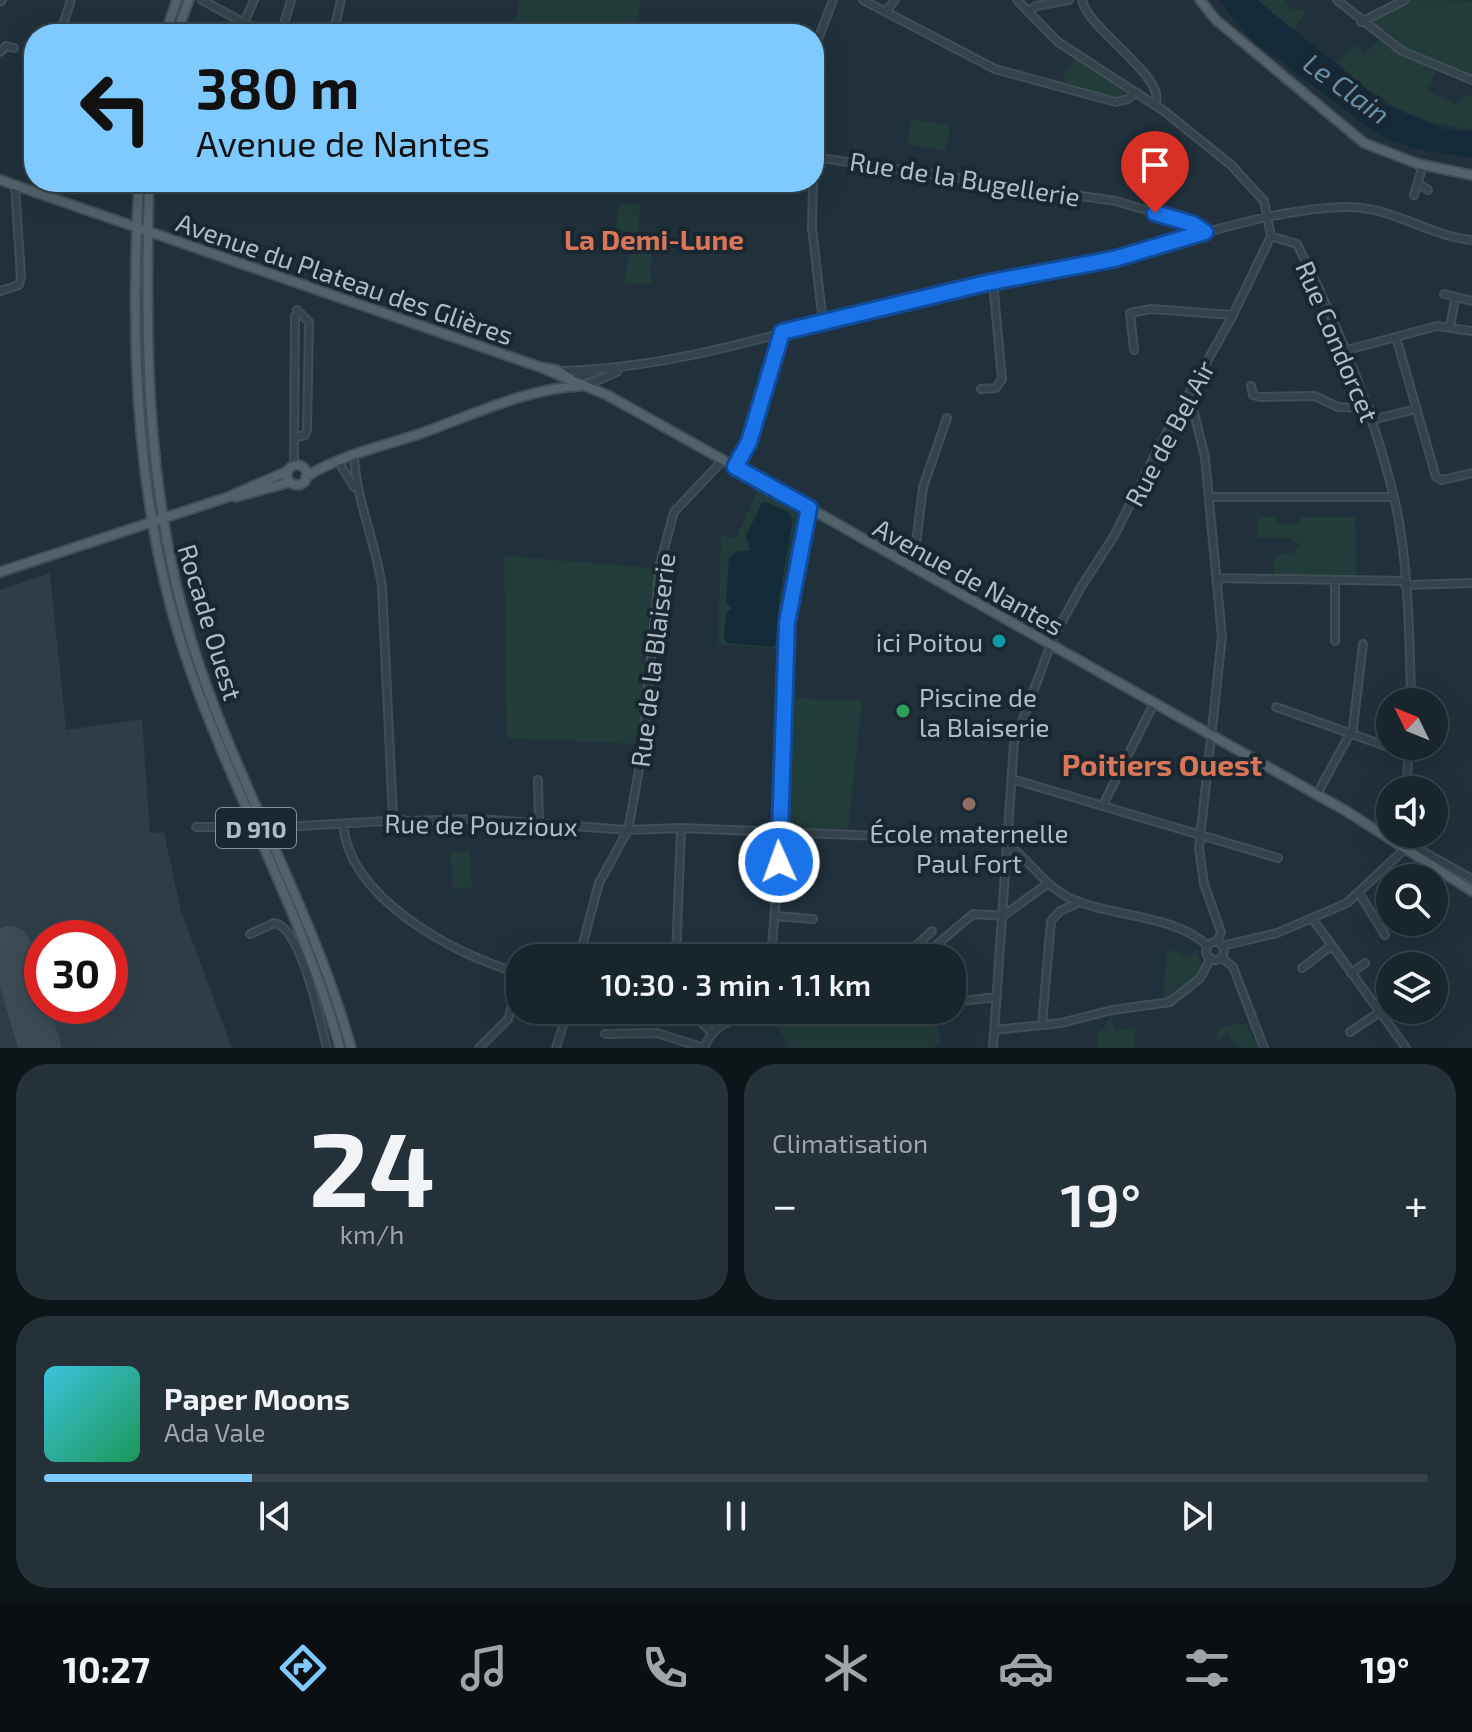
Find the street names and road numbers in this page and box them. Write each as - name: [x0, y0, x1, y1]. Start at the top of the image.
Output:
- street label: Rue de la Bugellerie: [848, 144, 1082, 212]
- street label: Avenue du Plateau des Glières: [173, 206, 517, 350]
- street label: Rue Condorcet: [1290, 256, 1386, 426]
- street label: Rue de Bel Air: [1118, 355, 1220, 511]
- street label: Avenue de Nantes: [869, 511, 1069, 641]
- street label: Rocade Ouest: [173, 540, 249, 704]
- street label: Rue de la Blaiserie: [623, 551, 681, 769]
- street label: Rue de Pouzioux: [384, 807, 578, 841]
- road number: D 910: [216, 808, 296, 848]

